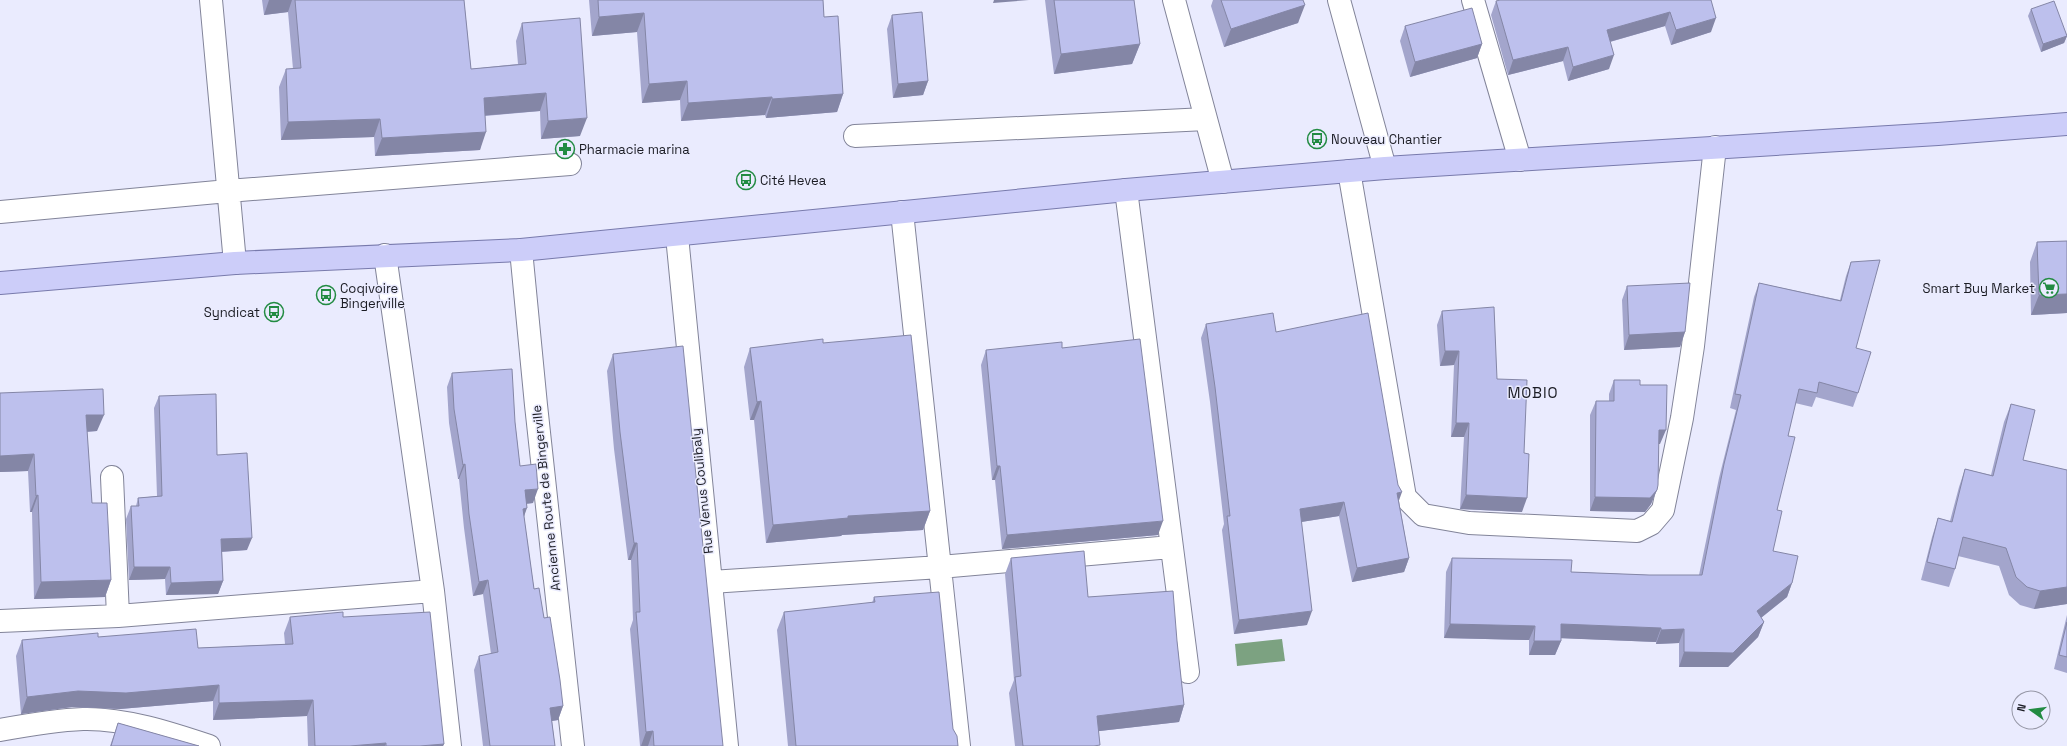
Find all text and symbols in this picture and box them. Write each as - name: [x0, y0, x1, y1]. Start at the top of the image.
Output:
- bus stop icon: Nouveau Chantier: [1306, 128, 1328, 150]
- place label: Nouveau Chantier: [1331, 131, 1442, 148]
- pharmacy icon: Pharmacie marina: [554, 138, 576, 160]
- place label: Pharmacie marina: [579, 141, 690, 158]
- bus stop icon: Cité Hevea: [735, 169, 757, 191]
- place label: Cité Hevea: [760, 172, 827, 189]
- supermarket icon: Smart Buy Market: [2038, 277, 2060, 299]
- place label: Coqivoire Bingerville: [340, 280, 405, 312]
- place label: Smart Buy Market: [1923, 280, 2035, 297]
- bus stop icon: Coqivoire Bingerville: [315, 284, 337, 306]
- bus stop icon: Syndicat: [263, 301, 285, 323]
- place label: Syndicat: [204, 304, 260, 321]
- district label: MOBIO: [1507, 383, 1559, 402]
- street label: Ancienne Route de Bingerville: [528, 404, 564, 592]
- street label: Rue Venus Coulibaly: [687, 427, 717, 555]
- north arrow: [2011, 690, 2051, 730]
- text: N: [2014, 702, 2029, 713]

